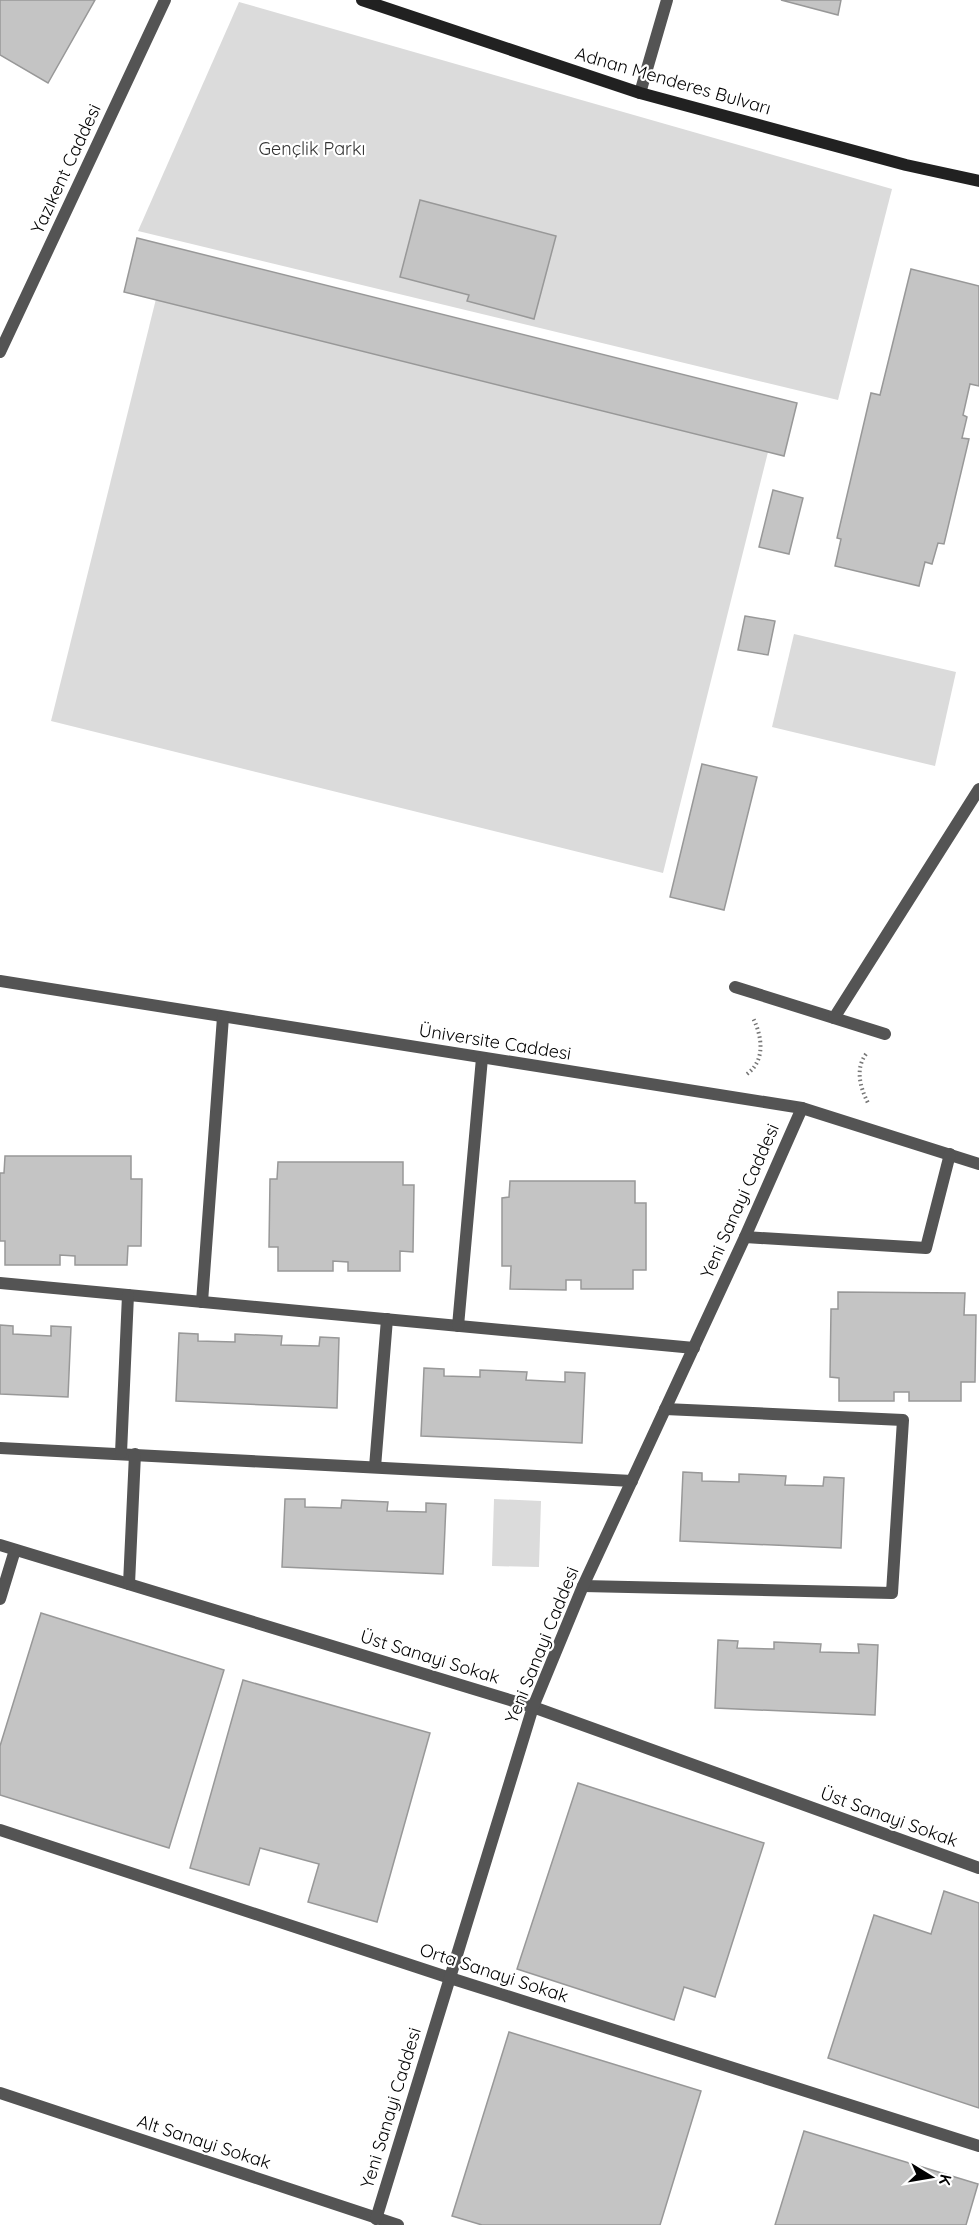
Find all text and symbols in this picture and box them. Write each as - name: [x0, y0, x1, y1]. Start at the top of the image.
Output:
- street label: Adnan Menderes Bulvarı: [573, 42, 774, 119]
- street label: Yazıkent Caddesi: [25, 100, 106, 237]
- park label: Gençlik Parkı: [259, 137, 365, 160]
- street label: Üniversite Caddesi: [417, 1018, 573, 1065]
- street label: Yeni Sanayi Caddesi: [695, 1120, 784, 1282]
- street label: Yeni Sanayi Caddesi: [500, 1563, 583, 1727]
- street label: Üst Sanayi Sokak: [358, 1624, 503, 1689]
- street label: Üst Sanayi Sokak: [817, 1781, 961, 1852]
- street label: Orta Sanayi Sokak: [417, 1938, 571, 2007]
- street label: Yeni Sanayi Caddesi: [355, 2025, 426, 2191]
- street label: Alt Sanayi Sokak: [134, 2109, 274, 2174]
- north arrow: [901, 2147, 961, 2207]
- text: K: [935, 2173, 957, 2187]

